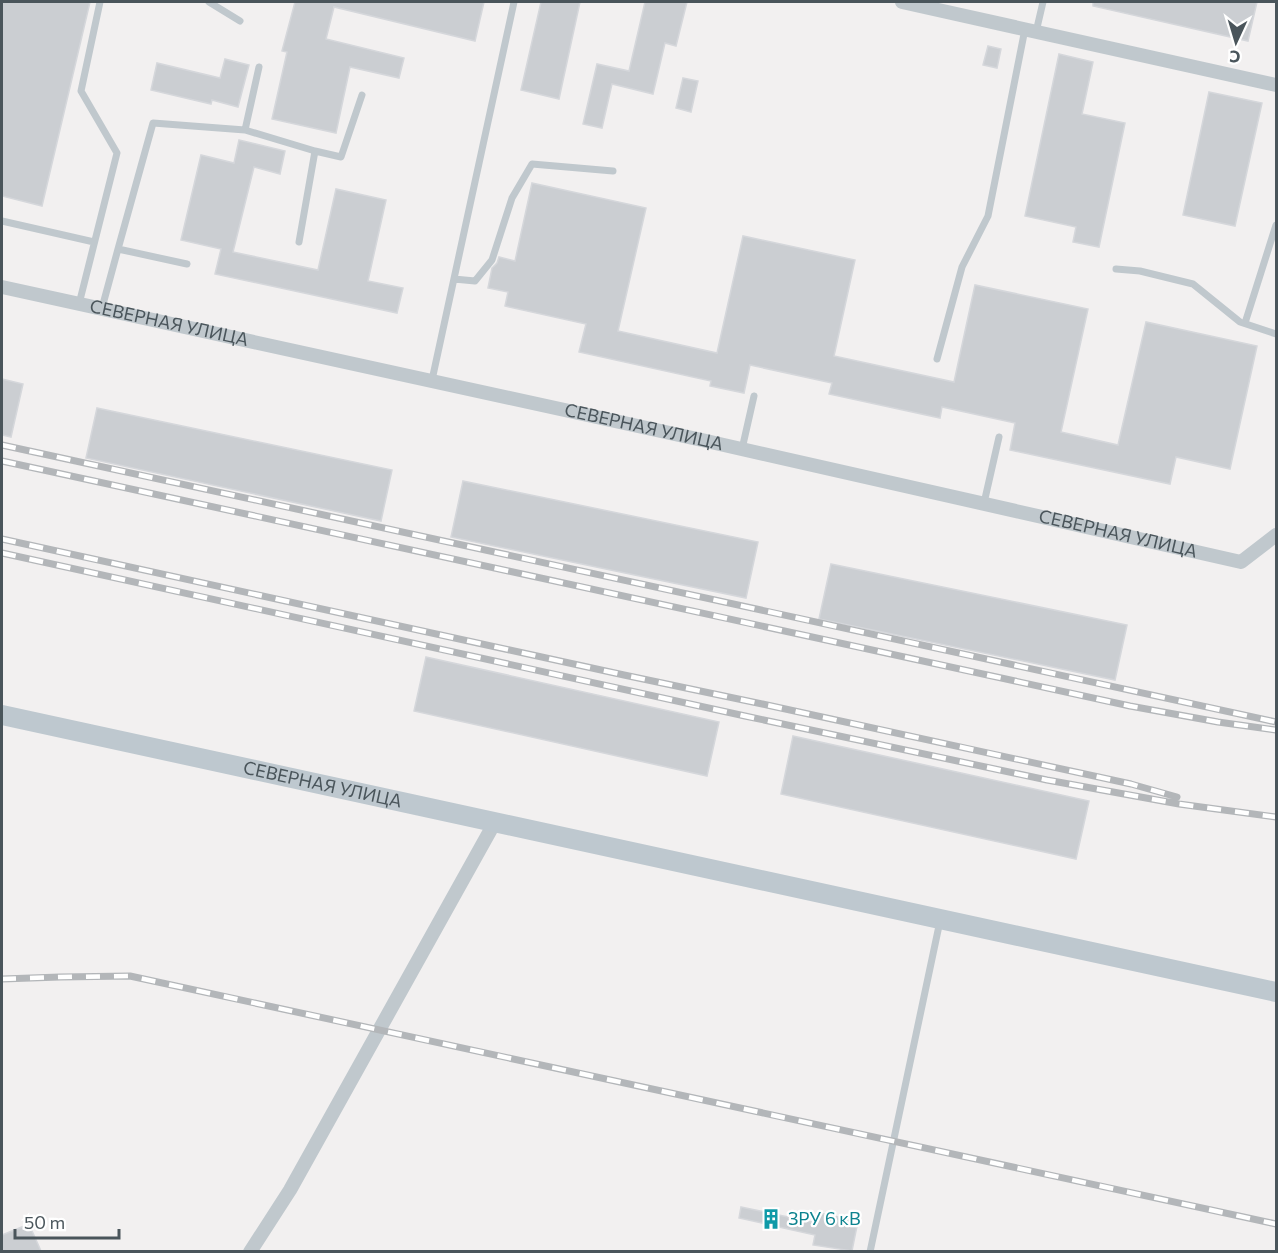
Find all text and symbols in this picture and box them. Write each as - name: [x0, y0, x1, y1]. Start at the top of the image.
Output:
- north arrow: [1206, 12, 1266, 72]
- text: С: [1229, 48, 1241, 67]
- street label: СЕВЕРНАЯ УЛИЦА: [88, 294, 251, 350]
- street label: СЕВЕРНАЯ УЛИЦА: [563, 398, 726, 454]
- street label: СЕВЕРНАЯ УЛИЦА: [1037, 504, 1200, 562]
- street label: СЕВЕРНАЯ УЛИЦА: [241, 756, 404, 812]
- scale bar: [15, 1202, 118, 1240]
- building icon: ЗРУ 6 кВ: [759, 1207, 783, 1231]
- place label: ЗРУ 6 кВ: [788, 1207, 861, 1229]
- text: 50 m: [24, 1211, 65, 1233]

